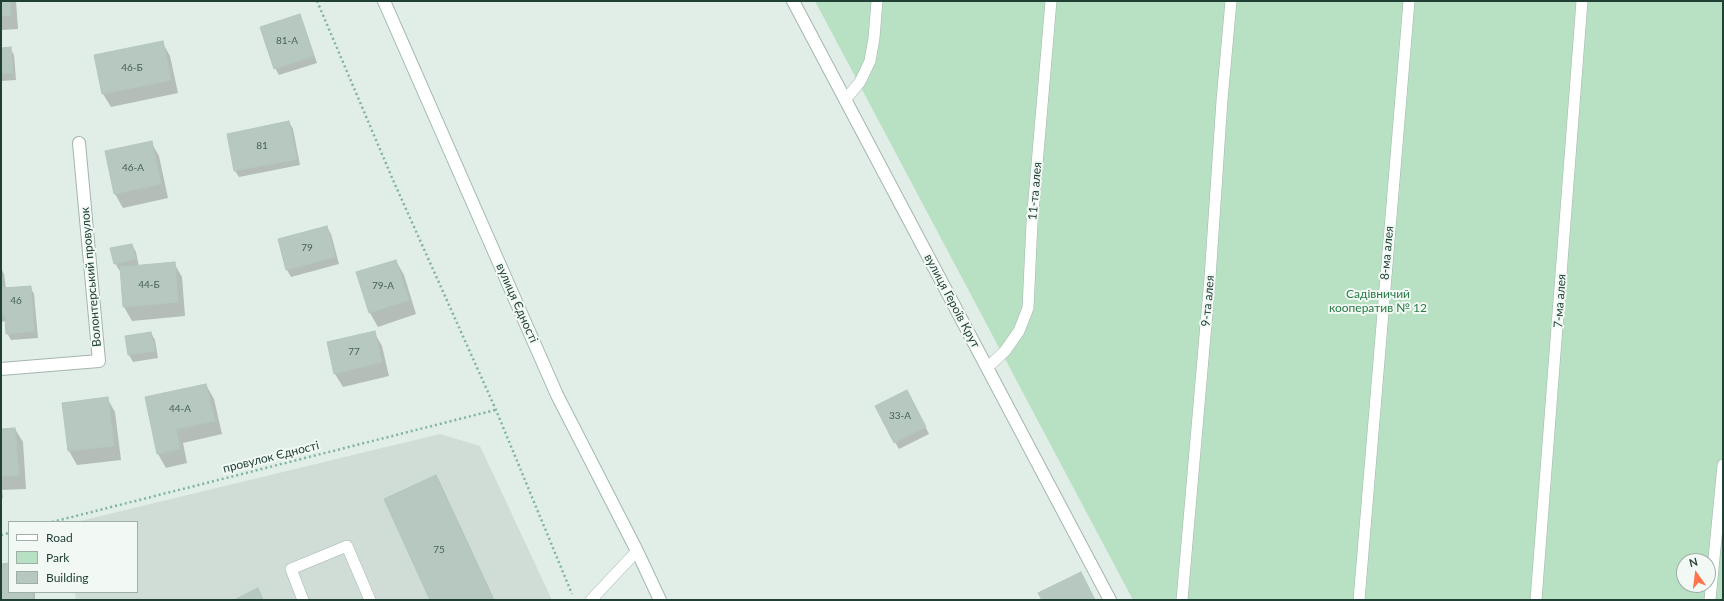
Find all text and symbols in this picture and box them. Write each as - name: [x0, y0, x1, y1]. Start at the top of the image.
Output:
- house number: 81-А: [276, 35, 298, 47]
- house number: 46-Б: [121, 62, 143, 74]
- house number: 81: [256, 140, 268, 152]
- street label: 11-та алея: [1025, 161, 1045, 221]
- house number: 46-А: [122, 162, 144, 174]
- street label: Волонтерський провулок: [78, 207, 104, 347]
- street label: 8-ма алея: [1377, 225, 1397, 281]
- house number: 79: [301, 242, 313, 254]
- street label: вулиця Героїв Крут: [921, 251, 983, 351]
- street label: вулиця Єдності: [493, 261, 541, 345]
- street label: 7-ма алея: [1551, 273, 1569, 329]
- street label: 9-та алея: [1199, 275, 1217, 327]
- house number: 44-Б: [138, 279, 160, 291]
- house number: 79-А: [372, 280, 394, 292]
- park label: Садівничий кооператив № 12: [1329, 287, 1427, 315]
- house number: 46: [10, 295, 22, 307]
- house number: 77: [348, 346, 360, 358]
- house number: 44-А: [169, 403, 191, 415]
- house number: 33-А: [889, 410, 911, 422]
- street label: провулок Єдності: [221, 438, 321, 476]
- legend: [8, 521, 138, 593]
- text: Road: [46, 530, 73, 545]
- house number: 75: [433, 544, 445, 556]
- text: Park: [46, 550, 69, 565]
- north arrow: [1676, 553, 1716, 593]
- text: N: [1688, 555, 1699, 569]
- text: Building: [46, 570, 89, 585]

